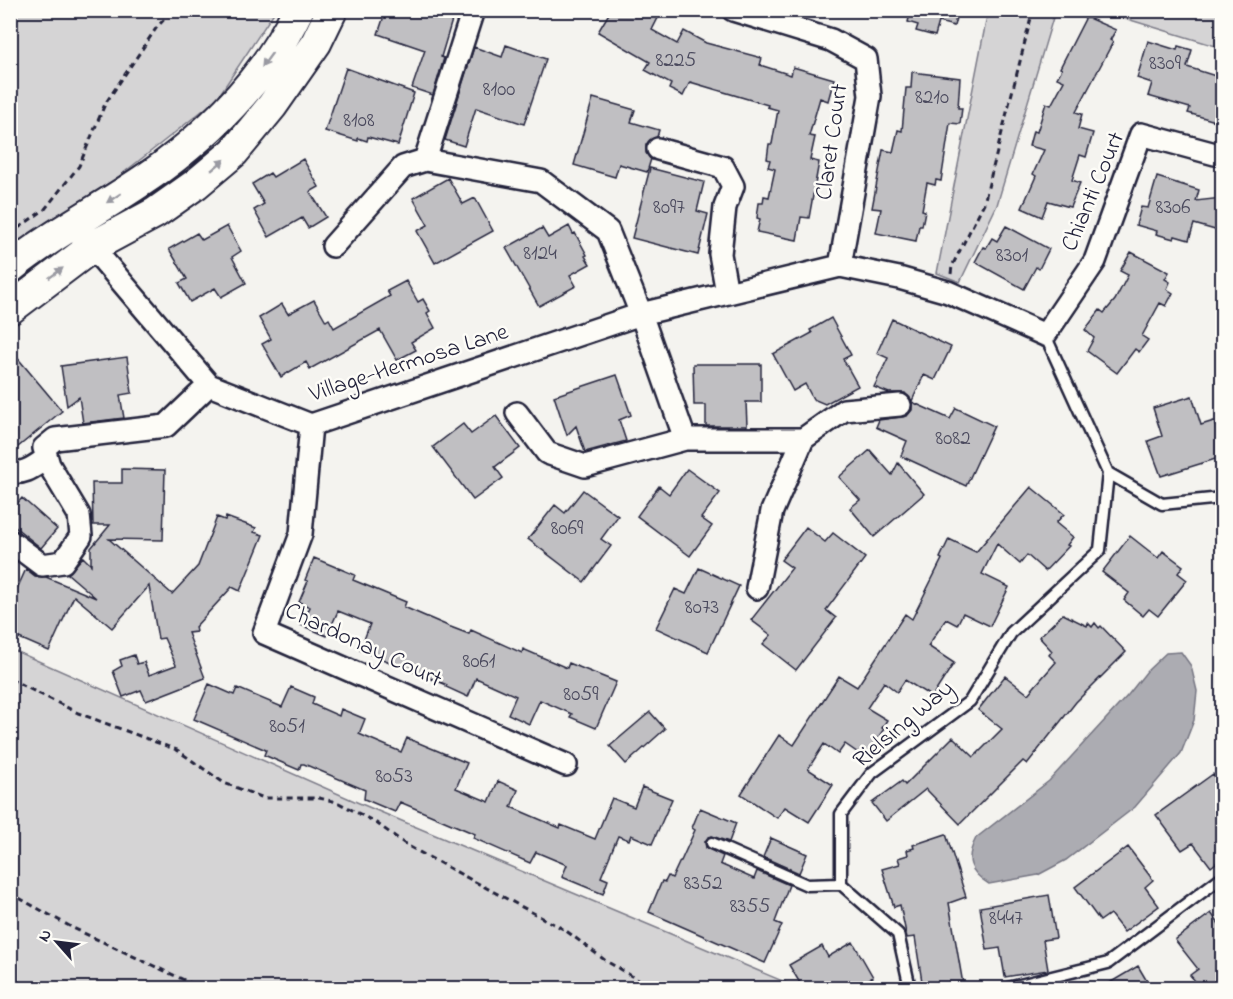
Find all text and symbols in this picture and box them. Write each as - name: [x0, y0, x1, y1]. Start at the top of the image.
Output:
- house number: 8225: [656, 46, 696, 76]
- house number: 8309: [1149, 49, 1182, 79]
- one-way arrow: [262, 52, 274, 67]
- house number: 8100: [483, 75, 515, 105]
- street label: Claret Court: [808, 82, 858, 202]
- house number: 8210: [915, 83, 949, 113]
- house number: 8108: [343, 106, 375, 136]
- street label: Chianti Court: [1053, 127, 1135, 257]
- one-way arrow: [210, 159, 225, 172]
- one-way arrow: [106, 192, 122, 203]
- house number: 8097: [653, 193, 685, 223]
- house number: 8306: [1156, 193, 1190, 223]
- house number: 8124: [523, 239, 557, 269]
- house number: 8301: [996, 241, 1028, 271]
- one-way arrow: [48, 267, 64, 279]
- street label: Village-Hermosa Lane: [304, 315, 513, 413]
- house number: 8082: [935, 424, 971, 454]
- house number: 8069: [551, 514, 584, 544]
- house number: 8073: [685, 593, 719, 623]
- street label: Chardonay Court: [278, 594, 447, 699]
- house number: 8061: [463, 647, 496, 677]
- street label: Rielsing Way: [846, 672, 963, 779]
- house number: 8059: [563, 680, 599, 710]
- house number: 8051: [269, 712, 305, 742]
- house number: 8053: [375, 762, 413, 792]
- house number: 8352: [684, 869, 723, 899]
- house number: 8355: [730, 892, 770, 922]
- house number: 8447: [989, 904, 1023, 934]
- north arrow: [27, 912, 87, 972]
- text: N: [32, 925, 59, 946]

